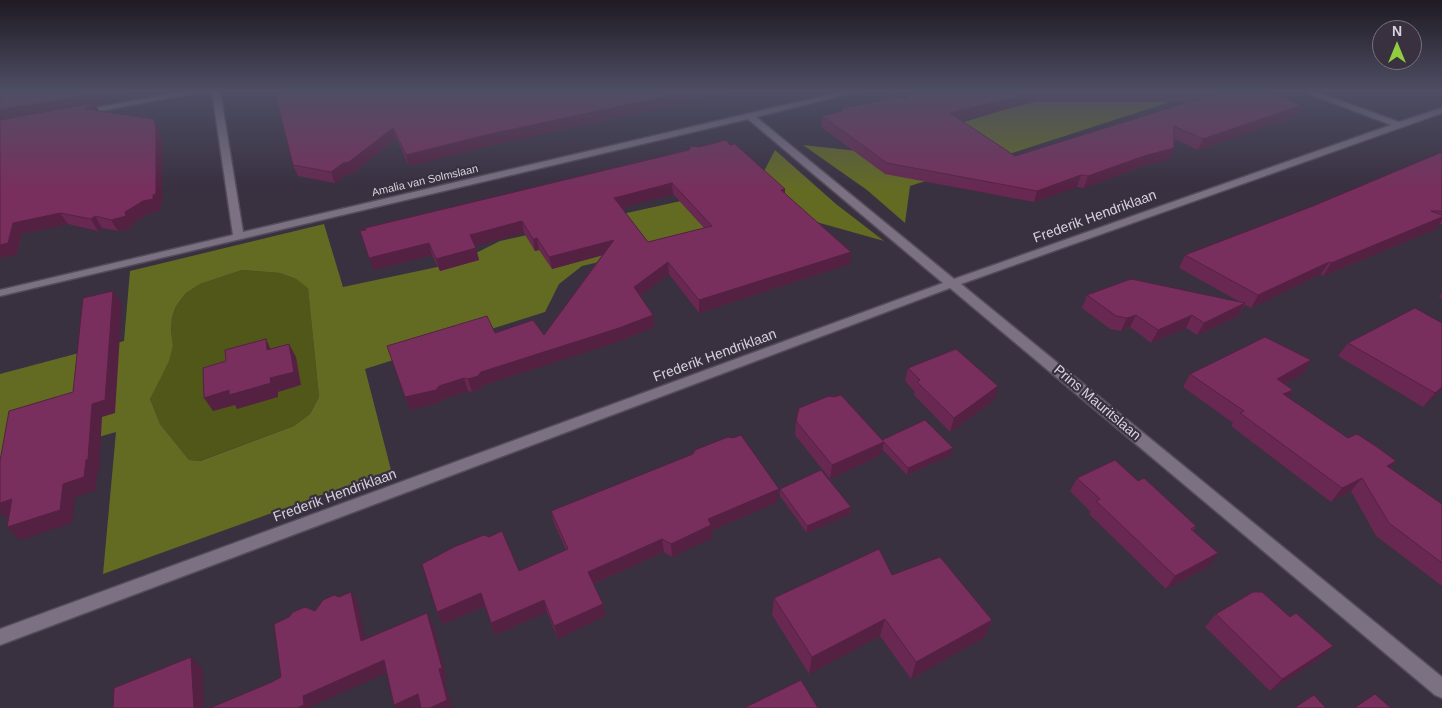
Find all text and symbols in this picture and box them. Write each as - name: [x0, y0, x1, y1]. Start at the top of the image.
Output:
- north arrow: [1372, 20, 1422, 70]
- text: N: [1392, 23, 1402, 39]
- street label: Amalia van Solmslaan: [370, 162, 480, 200]
- street label: Frederik Hendriklaan: [1031, 187, 1159, 247]
- street label: Frederik Hendriklaan: [651, 326, 779, 386]
- street label: Prins Mauritslaan: [1050, 362, 1144, 444]
- street label: Frederik Hendriklaan: [271, 466, 399, 526]

